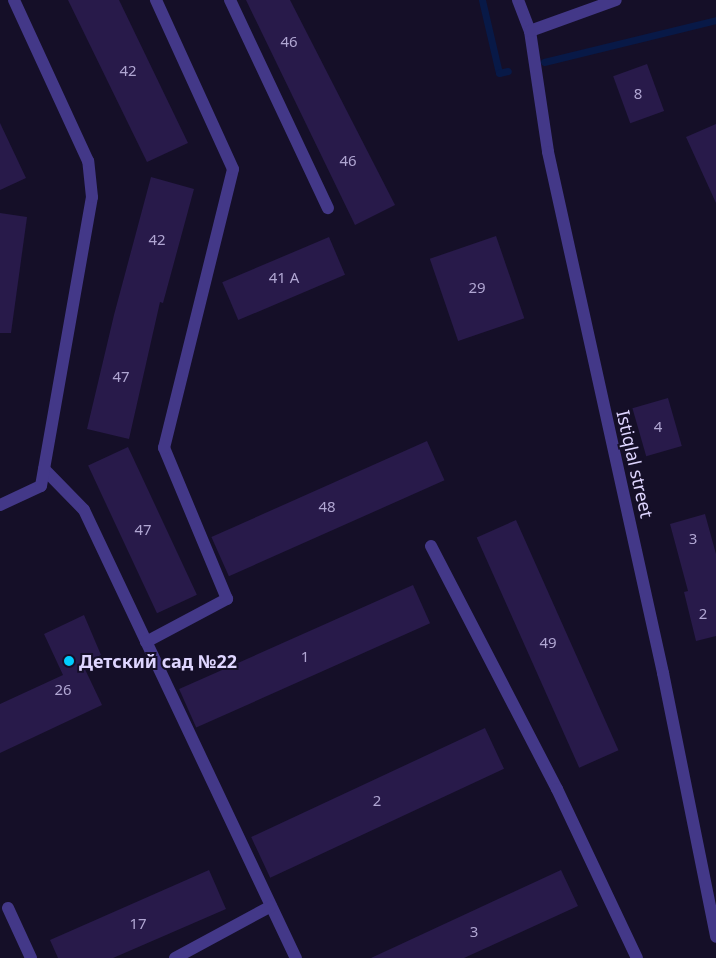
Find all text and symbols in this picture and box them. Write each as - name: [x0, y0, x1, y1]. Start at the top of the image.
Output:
- house number: 46: [280, 33, 298, 51]
- house number: 42: [119, 62, 137, 80]
- house number: 8: [634, 85, 642, 103]
- house number: 46: [339, 152, 357, 170]
- house number: 42: [148, 231, 166, 249]
- house number: 41 A: [269, 269, 299, 287]
- house number: 29: [468, 279, 486, 297]
- house number: 47: [112, 368, 130, 386]
- street label: Istiqlal street: [612, 408, 658, 520]
- house number: 4: [654, 418, 662, 436]
- house number: 48: [318, 498, 336, 516]
- house number: 47: [134, 521, 152, 539]
- house number: 3: [689, 530, 697, 548]
- house number: 2: [699, 605, 707, 623]
- house number: 49: [539, 634, 557, 652]
- house number: 1: [301, 648, 309, 666]
- place label: Детский сад №22: [79, 650, 237, 672]
- marker: Детский сад №22: [63, 655, 75, 667]
- house number: 26: [54, 681, 72, 699]
- house number: 2: [373, 792, 381, 810]
- house number: 17: [129, 915, 147, 933]
- house number: 3: [470, 923, 478, 941]

